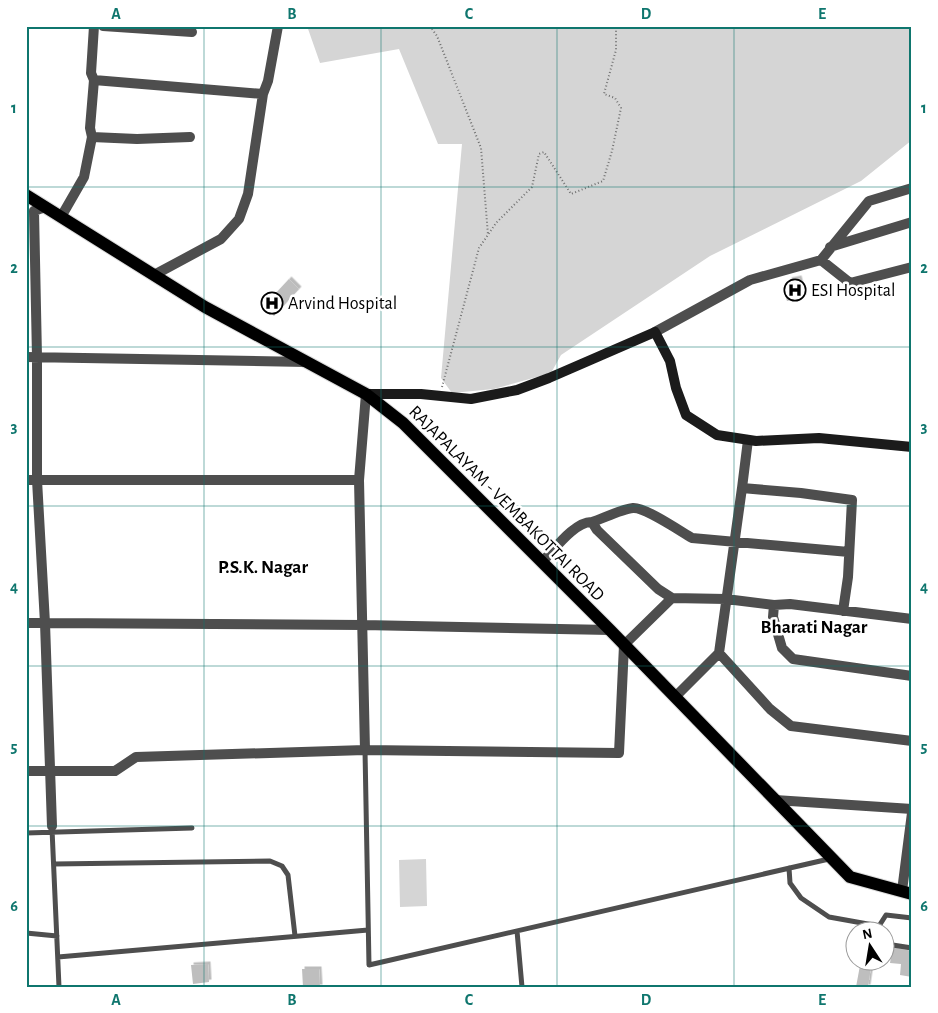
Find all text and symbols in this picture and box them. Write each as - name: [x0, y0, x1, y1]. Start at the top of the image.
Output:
- text: A: [111, 6, 121, 22]
- text: B: [287, 6, 297, 22]
- text: C: [465, 6, 474, 22]
- text: D: [641, 6, 652, 22]
- text: E: [818, 6, 826, 22]
- text: 1: [11, 100, 17, 116]
- text: 1: [921, 100, 927, 116]
- text: 2: [10, 260, 18, 276]
- text: 2: [920, 260, 928, 276]
- hospital icon: ESI Hospital: [783, 278, 807, 302]
- place label: ESI Hospital: [811, 282, 895, 300]
- hospital icon: Arvind Hospital: [260, 291, 284, 315]
- place label: Arvind Hospital: [288, 295, 397, 313]
- street label: RAJAPALAYAM - VEMBAKOTTAI ROAD: [405, 403, 607, 605]
- text: 3: [11, 419, 18, 435]
- text: 3: [921, 419, 928, 435]
- district label: P.S.K. Nagar: [218, 558, 308, 577]
- text: 4: [10, 579, 18, 595]
- text: 4: [920, 579, 928, 595]
- district label: Bharati Nagar: [761, 618, 868, 637]
- text: 5: [11, 739, 18, 755]
- text: 5: [921, 739, 928, 755]
- text: 6: [10, 898, 18, 914]
- text: 6: [920, 898, 928, 914]
- north arrow: [846, 920, 896, 970]
- text: N: [861, 926, 874, 942]
- text: A: [111, 992, 121, 1008]
- text: B: [287, 992, 297, 1008]
- text: C: [465, 992, 474, 1008]
- text: D: [641, 992, 652, 1008]
- text: E: [818, 992, 826, 1008]

